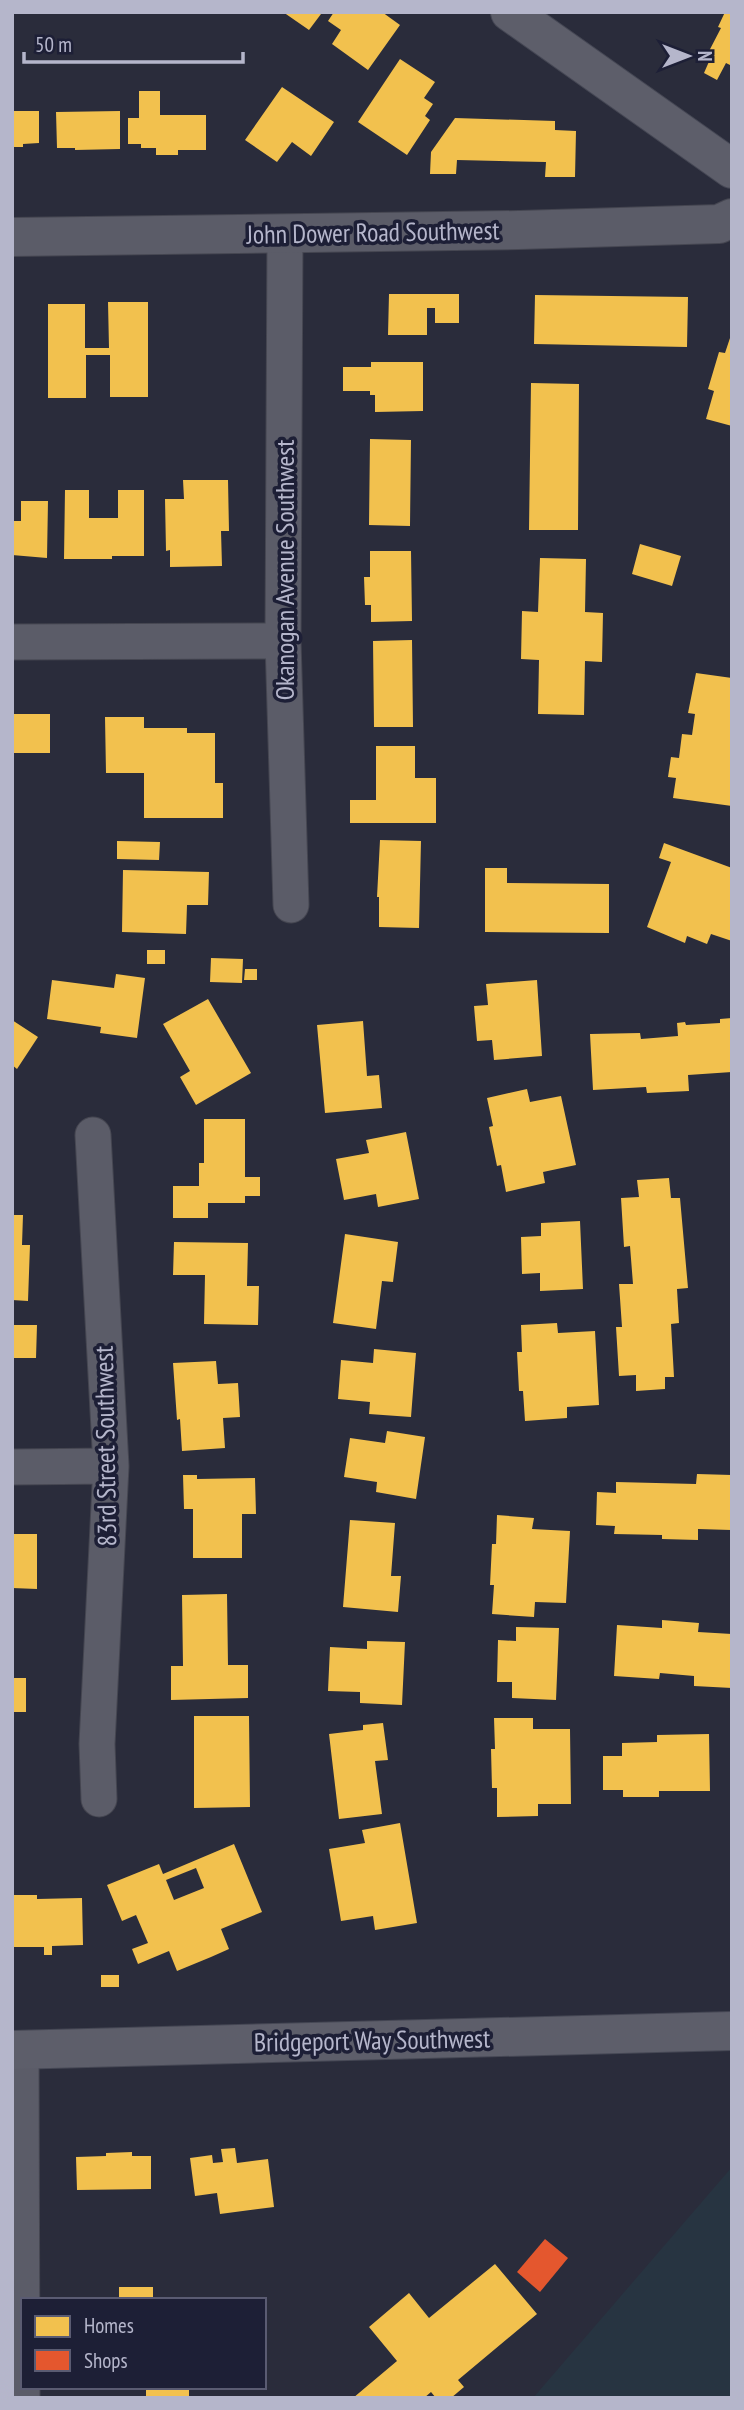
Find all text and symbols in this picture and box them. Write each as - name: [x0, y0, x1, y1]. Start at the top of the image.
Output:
- scale bar: [24, 21, 243, 65]
- north arrow: [653, 21, 723, 91]
- text: 50 m: [35, 31, 72, 58]
- text: N: [693, 51, 717, 61]
- street label: John Dower Road Southwest: [245, 213, 500, 251]
- street label: Okanogan Avenue Southwest: [268, 440, 301, 700]
- street label: 83rd Street Southwest: [87, 1345, 123, 1547]
- street label: Bridgeport Way Southwest: [254, 2021, 490, 2059]
- legend: [21, 2298, 266, 2389]
- text: Homes: [84, 2312, 134, 2339]
- text: Shops: [84, 2347, 128, 2374]

